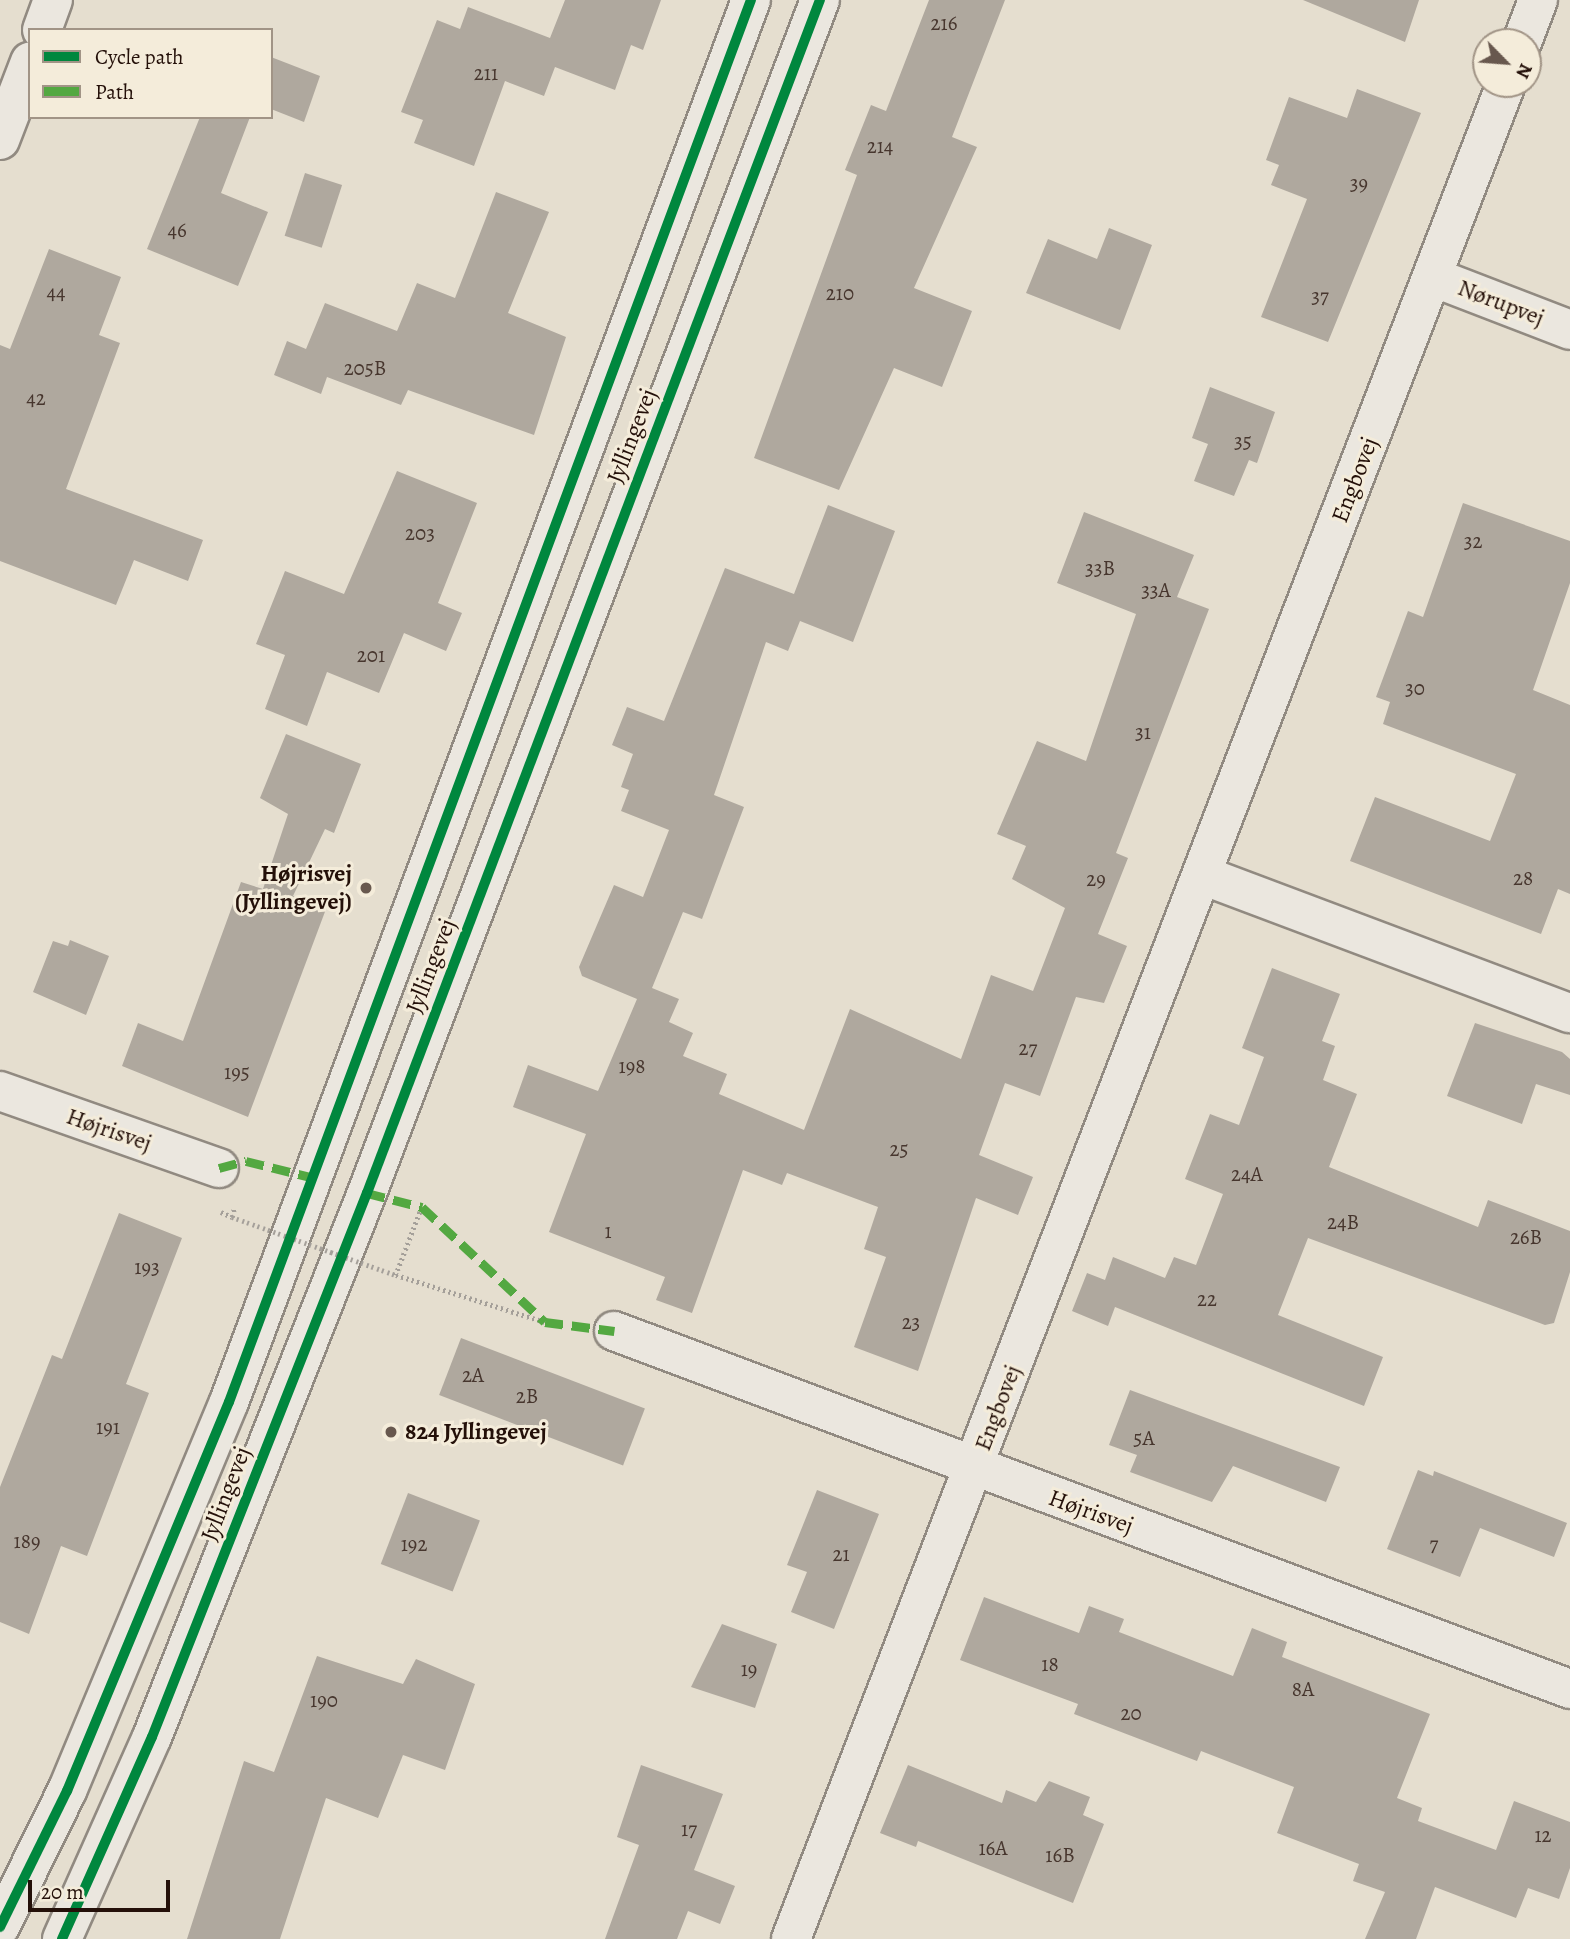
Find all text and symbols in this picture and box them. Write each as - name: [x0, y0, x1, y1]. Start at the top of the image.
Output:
- house number: 216: [931, 10, 957, 36]
- legend: [28, 28, 273, 119]
- north arrow: [1472, 28, 1542, 98]
- text: Cycle path: [95, 43, 184, 71]
- text: N: [1510, 59, 1539, 83]
- house number: 211: [474, 60, 498, 86]
- text: Path: [95, 78, 134, 106]
- house number: 214: [867, 133, 893, 159]
- house number: 39: [1350, 170, 1368, 196]
- house number: 46: [167, 217, 187, 243]
- street label: Nørupvej: [1454, 273, 1548, 333]
- house number: 44: [46, 279, 66, 305]
- house number: 210: [826, 280, 854, 306]
- house number: 37: [1311, 283, 1329, 309]
- house number: 205B: [344, 355, 386, 381]
- house number: 42: [26, 385, 46, 411]
- street label: Jyllingevej: [601, 385, 663, 487]
- house number: 35: [1234, 428, 1252, 454]
- street label: Engbovej: [1326, 433, 1384, 527]
- house number: 203: [405, 520, 435, 546]
- house number: 32: [1464, 528, 1482, 554]
- house number: 33B: [1085, 555, 1115, 581]
- house number: 33A: [1141, 577, 1171, 603]
- house number: 201: [357, 642, 385, 668]
- house number: 30: [1405, 675, 1425, 701]
- house number: 31: [1135, 719, 1151, 745]
- place label: Højrisvej (Jyllingevej): [235, 860, 352, 916]
- house number: 28: [1513, 865, 1533, 891]
- house number: 29: [1086, 866, 1106, 892]
- marker: Højrisvej (Jyllingevej): [358, 880, 374, 896]
- street label: Jyllingevej: [400, 915, 462, 1017]
- house number: 27: [1019, 1035, 1037, 1061]
- house number: 198: [619, 1053, 645, 1079]
- house number: 195: [224, 1059, 250, 1085]
- street label: Højrisvej: [63, 1102, 155, 1158]
- house number: 25: [889, 1136, 909, 1162]
- house number: 24A: [1231, 1161, 1263, 1187]
- house number: 24B: [1327, 1209, 1359, 1235]
- house number: 1: [604, 1218, 612, 1244]
- house number: 26B: [1510, 1224, 1542, 1250]
- house number: 193: [134, 1254, 160, 1280]
- house number: 22: [1197, 1286, 1217, 1312]
- house number: 23: [902, 1309, 920, 1335]
- street label: Engbovej: [969, 1361, 1027, 1455]
- house number: 2A: [462, 1362, 484, 1388]
- house number: 2B: [516, 1383, 538, 1409]
- house number: 191: [96, 1414, 120, 1440]
- place label: 824 Jyllingevej: [405, 1418, 547, 1446]
- marker: 824 Jyllingevej: [383, 1424, 399, 1440]
- house number: 5A: [1133, 1425, 1155, 1451]
- street label: Jyllingevej: [195, 1443, 257, 1545]
- street label: Højrisvej: [1045, 1483, 1137, 1541]
- house number: 189: [14, 1528, 40, 1554]
- house number: 192: [401, 1531, 427, 1557]
- house number: 7: [1430, 1531, 1438, 1557]
- house number: 21: [832, 1541, 850, 1567]
- house number: 18: [1041, 1651, 1059, 1677]
- house number: 19: [741, 1656, 757, 1682]
- house number: 8A: [1292, 1676, 1314, 1702]
- house number: 190: [310, 1687, 338, 1713]
- house number: 20: [1120, 1700, 1142, 1726]
- house number: 17: [681, 1816, 697, 1842]
- house number: 12: [1534, 1822, 1552, 1848]
- house number: 16A: [978, 1835, 1008, 1861]
- house number: 16B: [1045, 1842, 1075, 1868]
- scale bar: [32, 1866, 173, 1910]
- text: 20 m: [41, 1878, 84, 1906]

